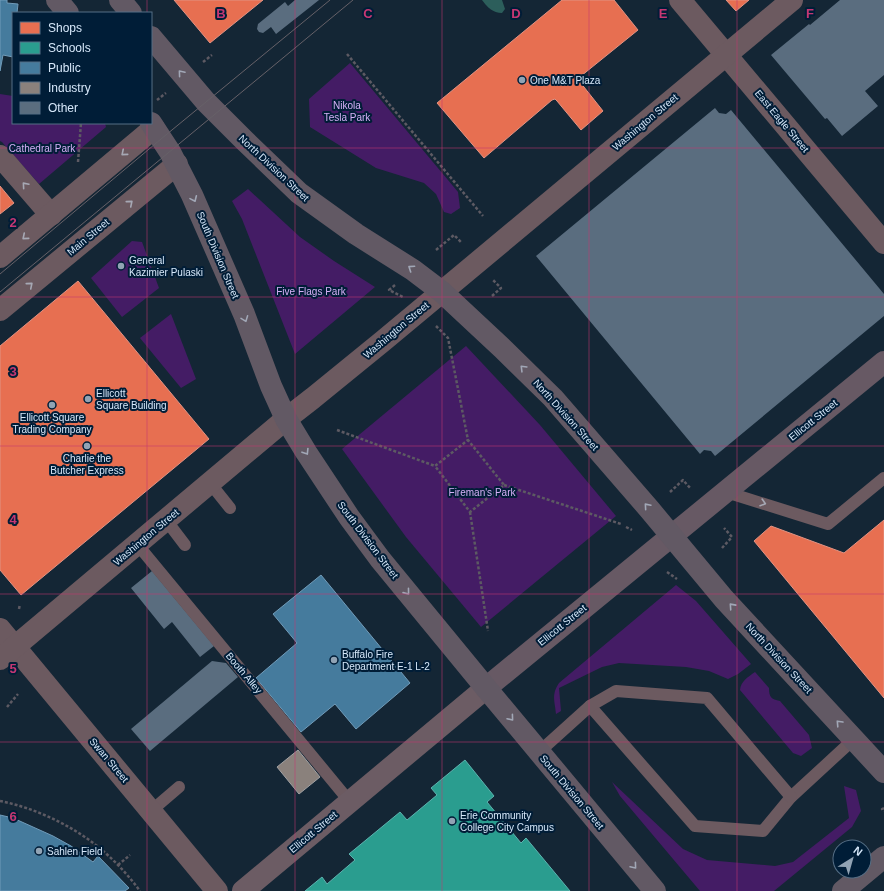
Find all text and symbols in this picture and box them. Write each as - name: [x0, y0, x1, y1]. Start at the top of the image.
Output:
- text: B: [216, 6, 226, 21]
- text: C: [363, 6, 373, 21]
- text: D: [511, 6, 521, 21]
- text: E: [659, 6, 668, 21]
- text: F: [806, 6, 814, 21]
- legend: [12, 12, 152, 124]
- text: Shops: [48, 21, 82, 35]
- text: Schools: [48, 41, 91, 55]
- text: Public: [48, 61, 81, 75]
- one-way arrow: [179, 70, 186, 77]
- marker: One M&T Plaza: [517, 75, 527, 85]
- place label: One M&T Plaza: [530, 75, 601, 86]
- text: Industry: [48, 81, 91, 95]
- street label: East Eagle Street: [753, 88, 811, 155]
- street label: Washington Street: [610, 91, 680, 153]
- park label: Nikola Tesla Park: [324, 100, 371, 123]
- text: Other: [48, 101, 78, 115]
- street label: North Division Street: [237, 133, 311, 203]
- park label: Cathedral Park: [9, 143, 76, 154]
- one-way arrow: [122, 149, 129, 156]
- one-way arrow: [23, 183, 30, 190]
- one-way arrow: [189, 195, 197, 203]
- one-way arrow: [126, 200, 133, 207]
- street label: South Division Street: [195, 210, 241, 300]
- text: 2: [9, 215, 17, 230]
- street label: Main Street: [65, 216, 111, 258]
- one-way arrow: [22, 232, 29, 239]
- place label: General Kazimier Pulaski: [129, 255, 203, 278]
- marker: General Kazimier Pulaski: [116, 261, 126, 271]
- one-way arrow: [408, 266, 415, 273]
- one-way arrow: [25, 283, 33, 290]
- park label: Five Flags Park: [276, 286, 347, 297]
- street label: Washington Street: [361, 299, 431, 361]
- one-way arrow: [241, 315, 249, 322]
- text: 3: [9, 364, 17, 379]
- one-way arrow: [520, 365, 528, 373]
- street label: North Division Street: [531, 377, 601, 453]
- place label: Ellicott Square Building: [96, 388, 167, 411]
- marker: Ellicott Square Building: [83, 394, 93, 404]
- street label: Ellicott Street: [787, 397, 840, 443]
- marker: Ellicott Square Trading Company: [47, 400, 57, 410]
- place label: Ellicott Square Trading Company: [12, 412, 92, 435]
- marker: Charlie the Butcher Express: [82, 441, 92, 451]
- one-way arrow: [301, 448, 309, 455]
- place label: Charlie the Butcher Express: [50, 453, 124, 476]
- park label: Fireman's Park: [449, 487, 516, 498]
- one-way arrow: [759, 498, 766, 507]
- street label: South Division Street: [336, 499, 401, 581]
- one-way arrow: [644, 503, 652, 511]
- street label: Washington Street: [111, 506, 181, 568]
- text: 4: [9, 512, 17, 527]
- one-way arrow: [402, 587, 409, 594]
- street label: Ellicott Street: [536, 602, 589, 648]
- one-way arrow: [729, 604, 736, 611]
- street label: North Division Street: [744, 621, 814, 695]
- place label: Buffalo Fire Department E-1 L-2: [342, 649, 430, 672]
- street label: Booth Alley: [224, 650, 264, 696]
- marker: Buffalo Fire Department E-1 L-2: [329, 655, 339, 665]
- text: 5: [9, 661, 17, 676]
- one-way arrow: [506, 713, 513, 721]
- one-way arrow: [837, 720, 844, 727]
- street label: Swan Street: [87, 736, 131, 785]
- street label: South Division Street: [538, 753, 606, 831]
- text: 6: [9, 809, 17, 824]
- street label: Ellicott Street: [287, 809, 339, 855]
- place label: Erie Community College City Campus: [460, 810, 554, 833]
- marker: Erie Community College City Campus: [447, 816, 457, 826]
- north arrow: [832, 839, 872, 879]
- text: N: [851, 844, 865, 858]
- marker: Sahlen Field: [34, 846, 44, 856]
- place label: Sahlen Field: [47, 846, 103, 857]
- one-way arrow: [630, 862, 637, 869]

